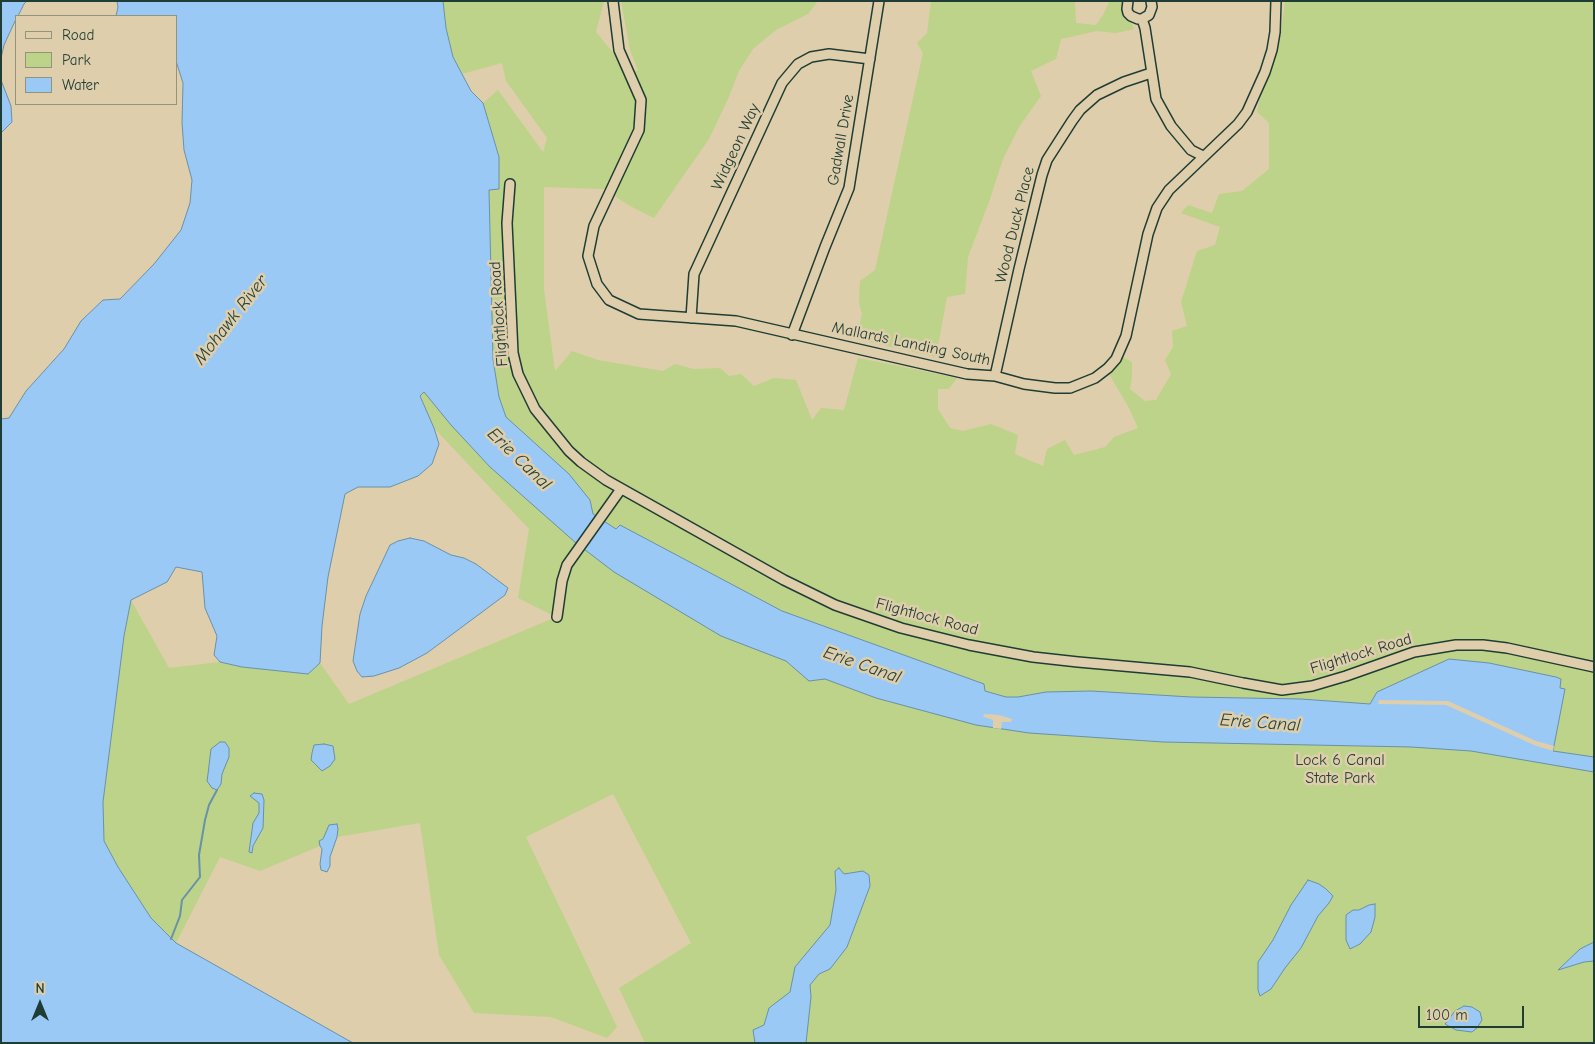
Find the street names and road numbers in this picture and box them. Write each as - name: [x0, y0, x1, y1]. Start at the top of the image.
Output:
- street label: Gadwall Drive: [824, 93, 858, 187]
- street label: Widgeon Way: [708, 101, 764, 193]
- street label: Wood Duck Place: [991, 165, 1039, 285]
- street label: Flightlock Road: [486, 261, 512, 367]
- street label: Mallards Landing South: [830, 318, 992, 370]
- street label: Flightlock Road: [874, 594, 980, 640]
- street label: Flightlock Road: [1308, 629, 1414, 679]

